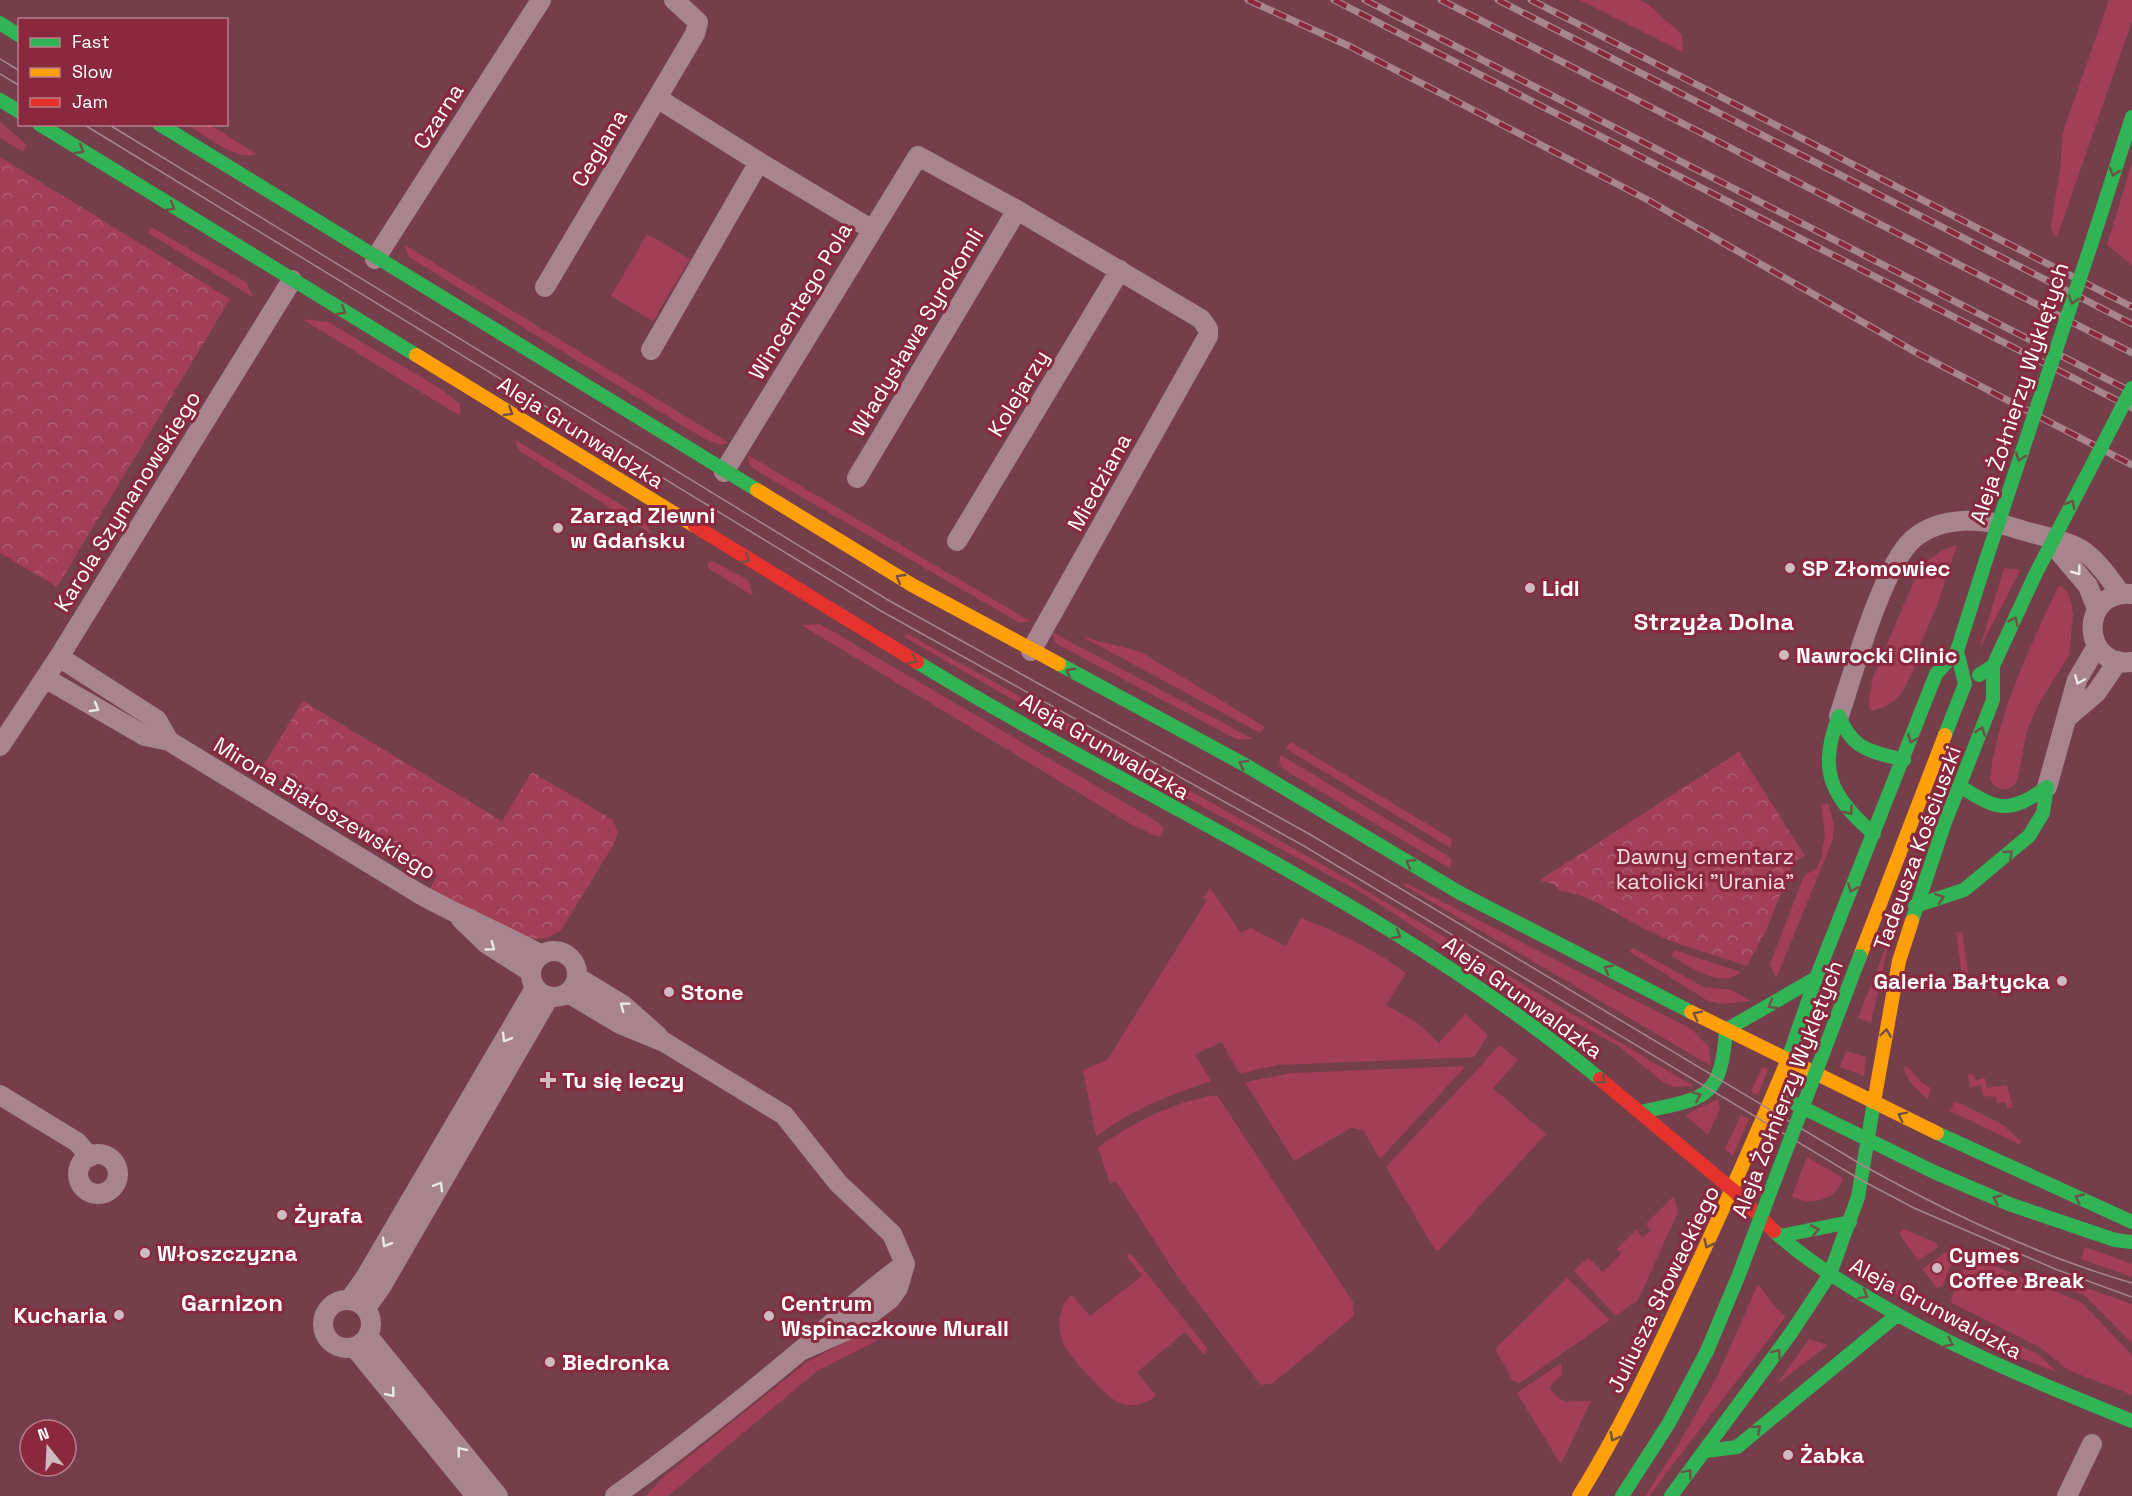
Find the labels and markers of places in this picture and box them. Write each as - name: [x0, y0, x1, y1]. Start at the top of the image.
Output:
- place label: Zarząd Zlewni w Gdańsku: [570, 501, 715, 554]
- marker: Zarząd Zlewni w Gdańsku: [551, 521, 565, 535]
- place label: SP Złomowiec: [1802, 554, 1951, 582]
- marker: SP Złomowiec: [1783, 561, 1797, 575]
- place label: Lidl: [1542, 574, 1580, 602]
- marker: Lidl: [1523, 581, 1537, 595]
- place label: Nawrocki Clinic: [1796, 641, 1957, 669]
- marker: Nawrocki Clinic: [1777, 648, 1791, 662]
- place label: Galeria Bałtycka: [1874, 967, 2050, 995]
- marker: Galeria Bałtycka: [2055, 974, 2069, 988]
- place label: Stone: [681, 978, 744, 1006]
- marker: Stone: [662, 985, 676, 999]
- place label: Tu się leczy: [562, 1066, 684, 1094]
- marker: Tu się leczy: [539, 1071, 557, 1089]
- place label: Żyrafa: [294, 1201, 363, 1229]
- marker: Żyrafa: [275, 1208, 289, 1222]
- place label: Włoszczyzna: [157, 1239, 298, 1267]
- place label: Cymes Coffee Break: [1949, 1241, 2085, 1294]
- marker: Włoszczyzna: [138, 1246, 152, 1260]
- marker: Cymes Coffee Break: [1930, 1261, 1944, 1275]
- place label: Centrum Wspinaczkowe Murall: [781, 1289, 1009, 1342]
- place label: Kucharia: [13, 1301, 107, 1329]
- marker: Kucharia: [112, 1308, 126, 1322]
- marker: Centrum Wspinaczkowe Murall: [762, 1309, 776, 1323]
- place label: Biedronka: [562, 1348, 670, 1376]
- marker: Biedronka: [543, 1355, 557, 1369]
- place label: Żabka: [1800, 1441, 1865, 1469]
- marker: Żabka: [1781, 1448, 1795, 1462]

